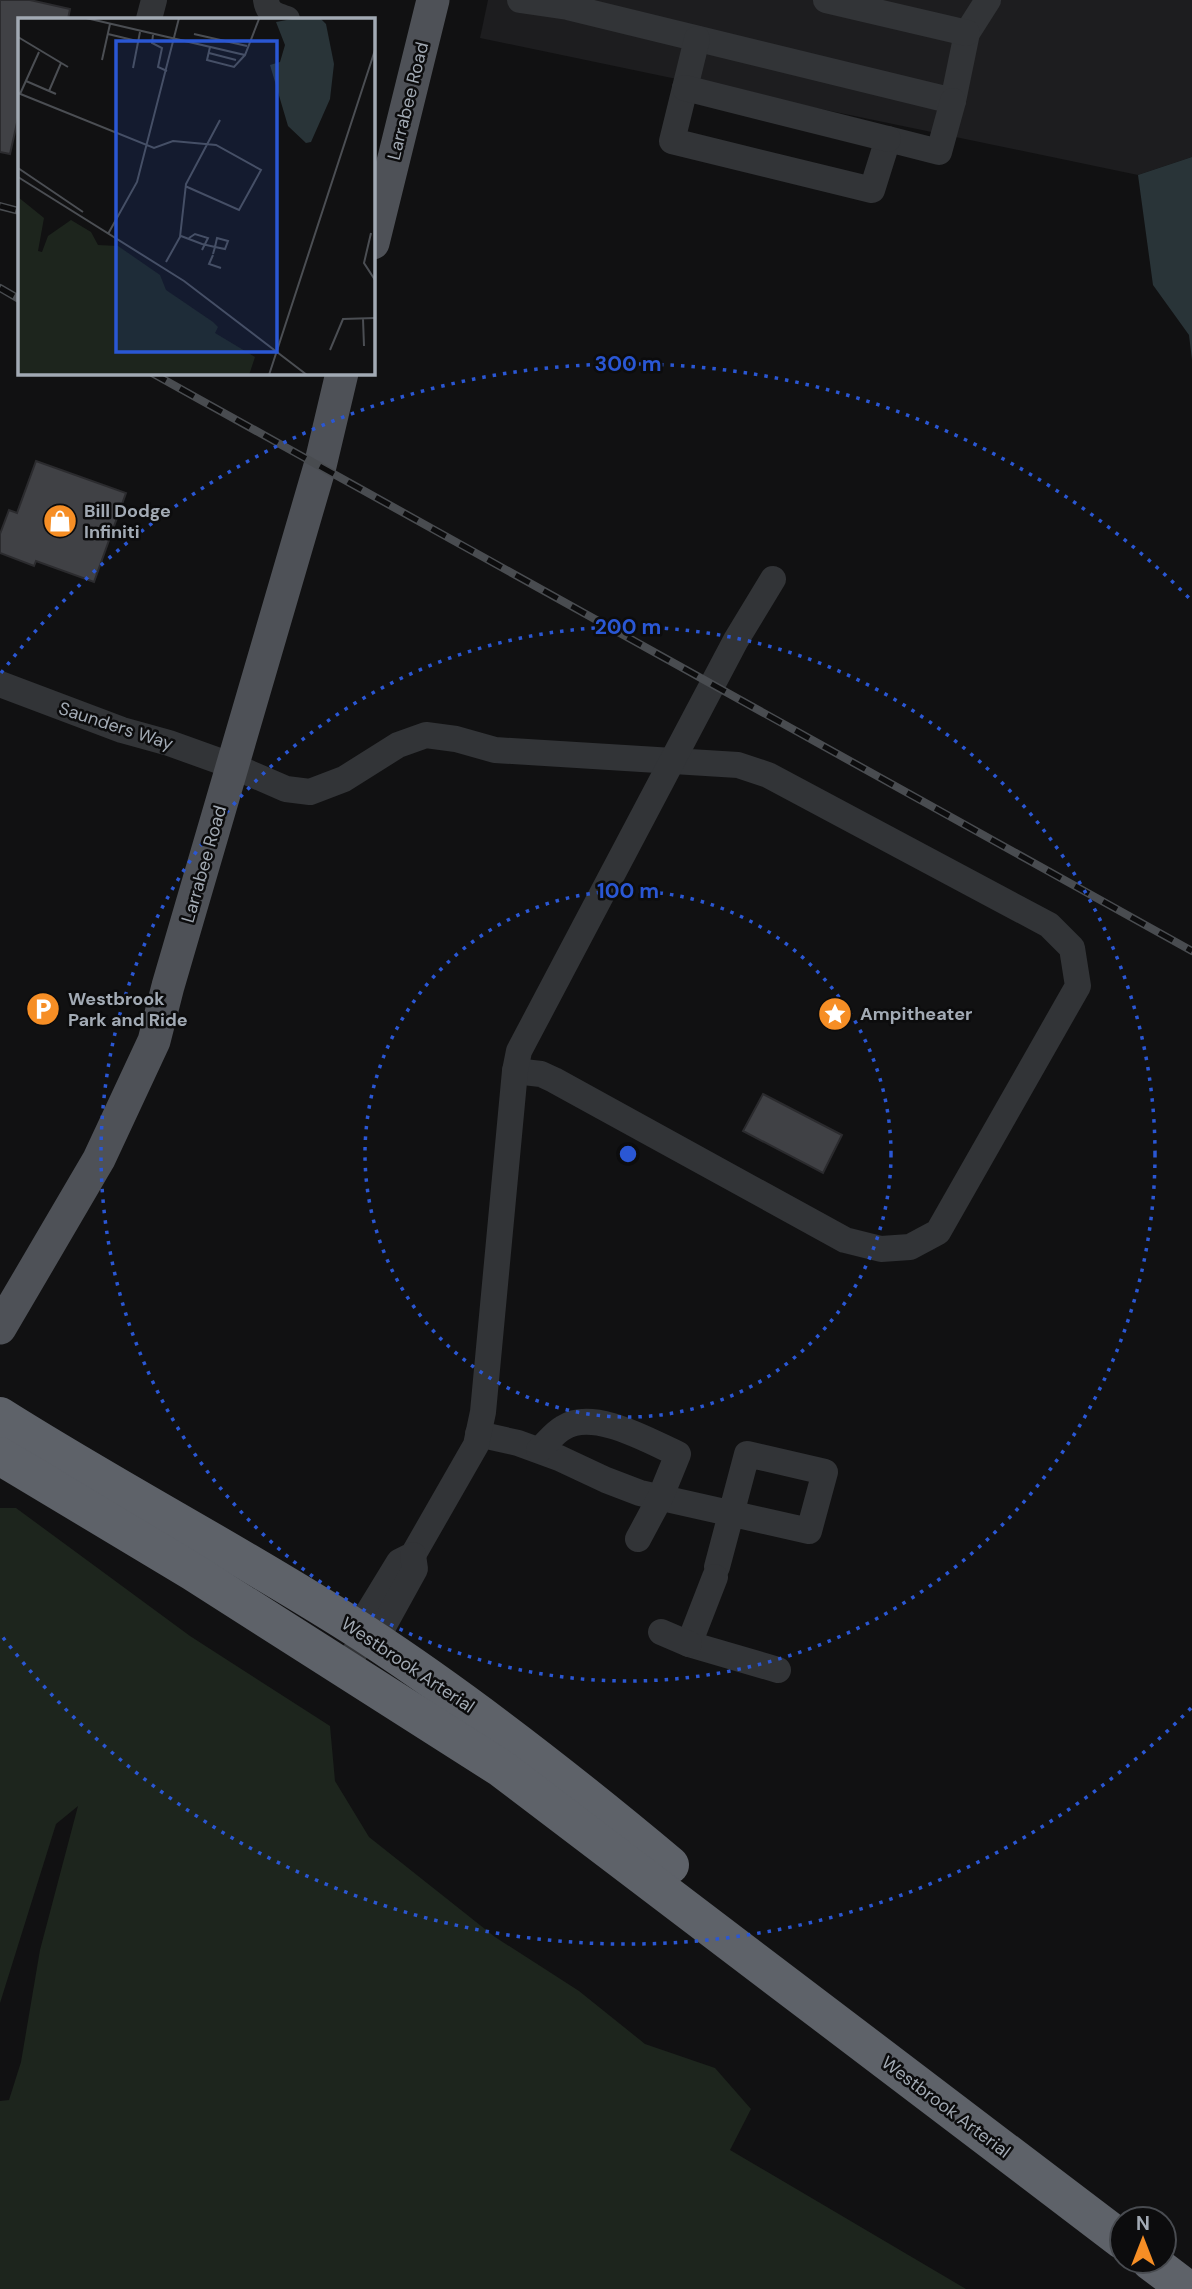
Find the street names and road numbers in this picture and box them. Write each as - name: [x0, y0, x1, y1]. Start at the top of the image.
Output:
- street label: Larrabee Road: [382, 39, 434, 163]
- street label: Saunders Way: [56, 696, 176, 756]
- street label: Larrabee Road: [176, 803, 232, 925]
- street label: Westbrook Arterial: [337, 1612, 479, 1718]
- street label: Westbrook Arterial: [877, 2051, 1015, 2163]

